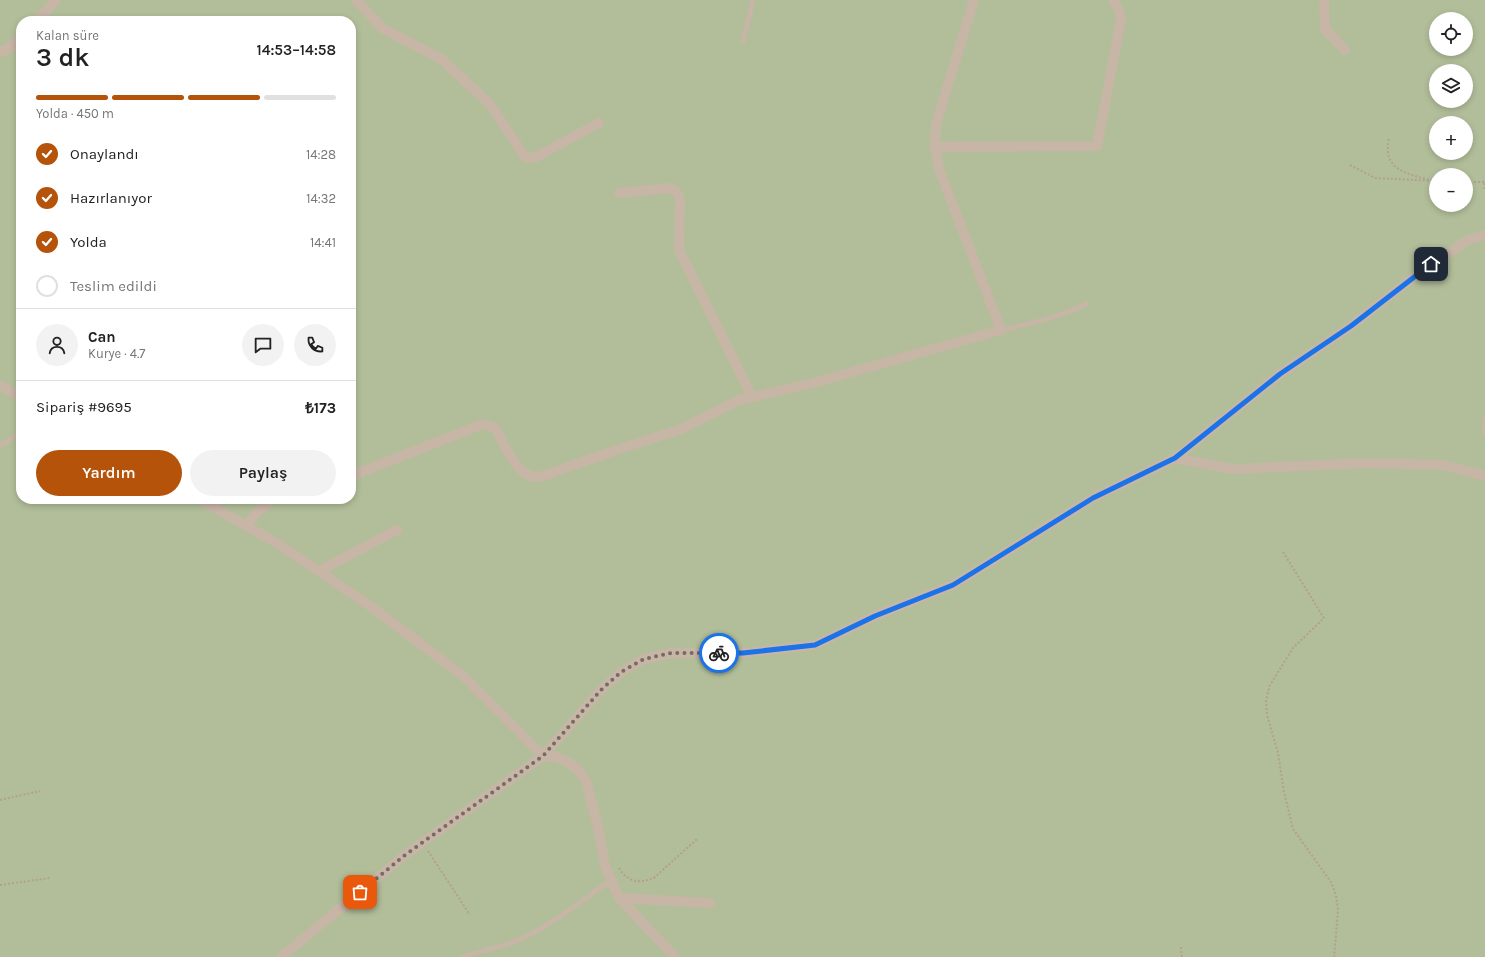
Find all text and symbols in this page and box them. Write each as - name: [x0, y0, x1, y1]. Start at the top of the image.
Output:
- map controls: [1429, 12, 1473, 212]
- button: locate: [1429, 12, 1473, 56]
- text: Kalan süre: [36, 28, 99, 43]
- text: 14:53–14:58: [256, 41, 336, 59]
- text: 3 dk: [36, 42, 89, 73]
- button: layers: [1429, 64, 1473, 108]
- text: Yolda · 450 m: [36, 106, 114, 121]
- button: +: [1429, 116, 1473, 160]
- icon: check: [36, 143, 58, 165]
- text: Onaylandı: [70, 145, 139, 163]
- text: 14:28: [306, 147, 336, 162]
- button: −: [1429, 168, 1473, 212]
- icon: check: [36, 187, 58, 209]
- text: Hazırlanıyor: [70, 189, 152, 207]
- text: 14:32: [306, 191, 336, 206]
- icon: check: [36, 231, 58, 253]
- text: Yolda: [70, 233, 107, 251]
- text: 14:41: [310, 235, 336, 250]
- pin: [1414, 247, 1448, 281]
- icon: home: [1420, 253, 1442, 275]
- text: Teslim edildi: [70, 277, 157, 295]
- button: person: [36, 324, 78, 366]
- button: chat: [242, 324, 284, 366]
- button: phone: [294, 324, 336, 366]
- text: Can: [88, 328, 116, 346]
- text: Kurye · 4.7: [88, 346, 145, 361]
- text: Sipariş #9695: [36, 398, 132, 416]
- text: ₺173: [305, 399, 336, 417]
- button: Yardım: [36, 450, 182, 496]
- button: Paylaş: [190, 450, 336, 496]
- courier: [699, 633, 739, 673]
- icon: bike: [708, 642, 730, 664]
- pin: [343, 875, 377, 909]
- icon: bag: [349, 881, 371, 903]

